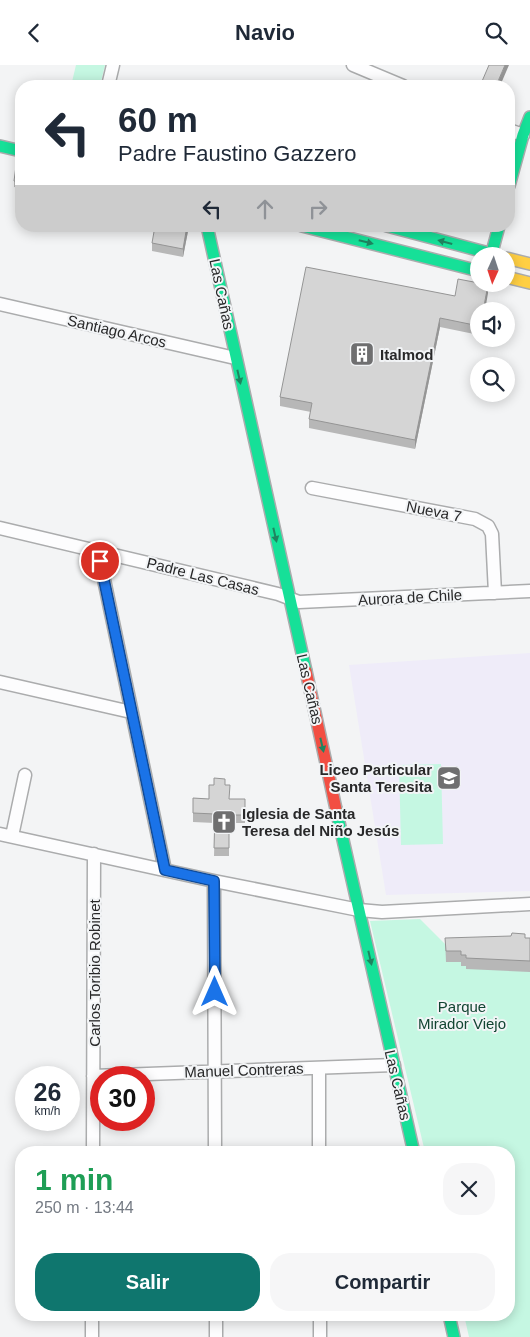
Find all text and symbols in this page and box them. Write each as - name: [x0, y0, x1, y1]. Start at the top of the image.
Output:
- icon: back: [20, 19, 48, 47]
- icon: search: [482, 19, 510, 47]
- text: Navio: [235, 20, 295, 45]
- icon: left: [35, 100, 100, 165]
- text: 60 m: [118, 100, 198, 139]
- text: Padre Faustino Gazzero: [118, 141, 356, 166]
- icon: left: [198, 195, 226, 223]
- icon: ahead: [251, 195, 279, 223]
- icon: right: [304, 195, 332, 223]
- one-way arrow: [437, 237, 452, 245]
- one-way arrow: [359, 239, 374, 247]
- north arrow: [470, 247, 515, 293]
- map controls: [470, 247, 515, 402]
- street label: Las Cañas: [206, 257, 238, 331]
- button: sound: [470, 302, 515, 347]
- street label: Santiago Arcos: [66, 311, 168, 351]
- building icon: Italmod: [349, 341, 375, 367]
- place label: Italmod: [380, 346, 433, 363]
- button: search: [470, 357, 515, 402]
- one-way arrow: [235, 369, 243, 384]
- street label: Nueva 7: [405, 497, 463, 525]
- one-way arrow: [271, 528, 279, 543]
- pin: [79, 540, 121, 582]
- icon: arrive: [86, 547, 114, 575]
- street label: Padre Las Casas: [145, 554, 261, 598]
- street label: Aurora de Chile: [358, 586, 462, 608]
- street label: Las Cañas: [294, 652, 326, 726]
- one-way arrow: [318, 737, 326, 752]
- place label: Liceo Particular Santa Teresita: [319, 761, 433, 795]
- school or university icon: Liceo Particular Santa Teresita: [436, 765, 462, 791]
- place label: Iglesia de Santa Teresa del Niño Jesús: [242, 805, 399, 839]
- church icon: Iglesia de Santa Teresa del Niño Jesús: [211, 809, 237, 835]
- street label: Carlos Toribio Robinet: [86, 899, 103, 1047]
- one-way arrow: [366, 950, 374, 965]
- position arrow: [188, 965, 240, 1017]
- park label: Parque Mirador Viejo: [418, 998, 506, 1032]
- street label: Las Cañas: [382, 1048, 414, 1122]
- street label: Manuel Contreras: [184, 1059, 304, 1081]
- speed limit sign: 30: [90, 1066, 155, 1131]
- text: 26: [34, 1078, 61, 1106]
- text: km/h: [34, 1104, 61, 1118]
- text: 1 min: [35, 1163, 113, 1196]
- button: close: [443, 1163, 495, 1215]
- text: 250 m · 13:44: [35, 1199, 134, 1216]
- button: Salir: [35, 1253, 260, 1311]
- button: Compartir: [270, 1253, 495, 1311]

